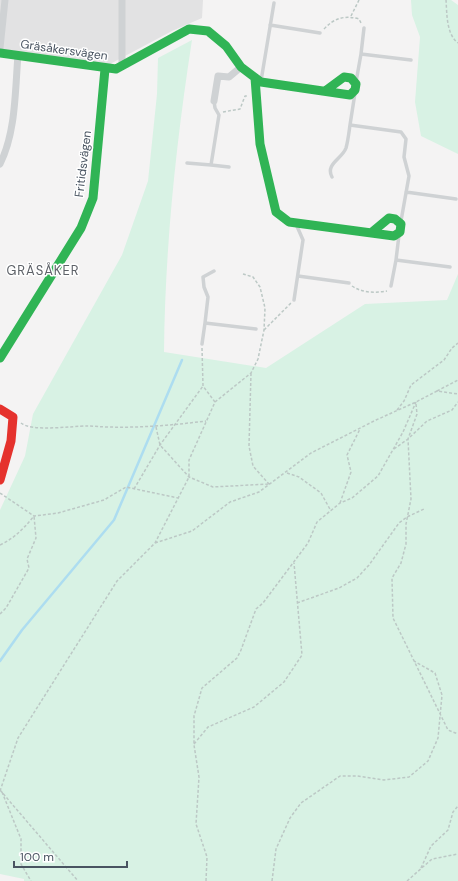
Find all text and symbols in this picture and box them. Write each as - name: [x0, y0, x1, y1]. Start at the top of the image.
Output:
- street label: Gräsåkersvägen: [19, 36, 109, 64]
- street label: Fritidsvägen: [71, 130, 95, 198]
- district label: GRÄSÅKER: [6, 262, 80, 279]
- scale bar: [14, 843, 127, 869]
- text: 100 m: [20, 849, 54, 865]

